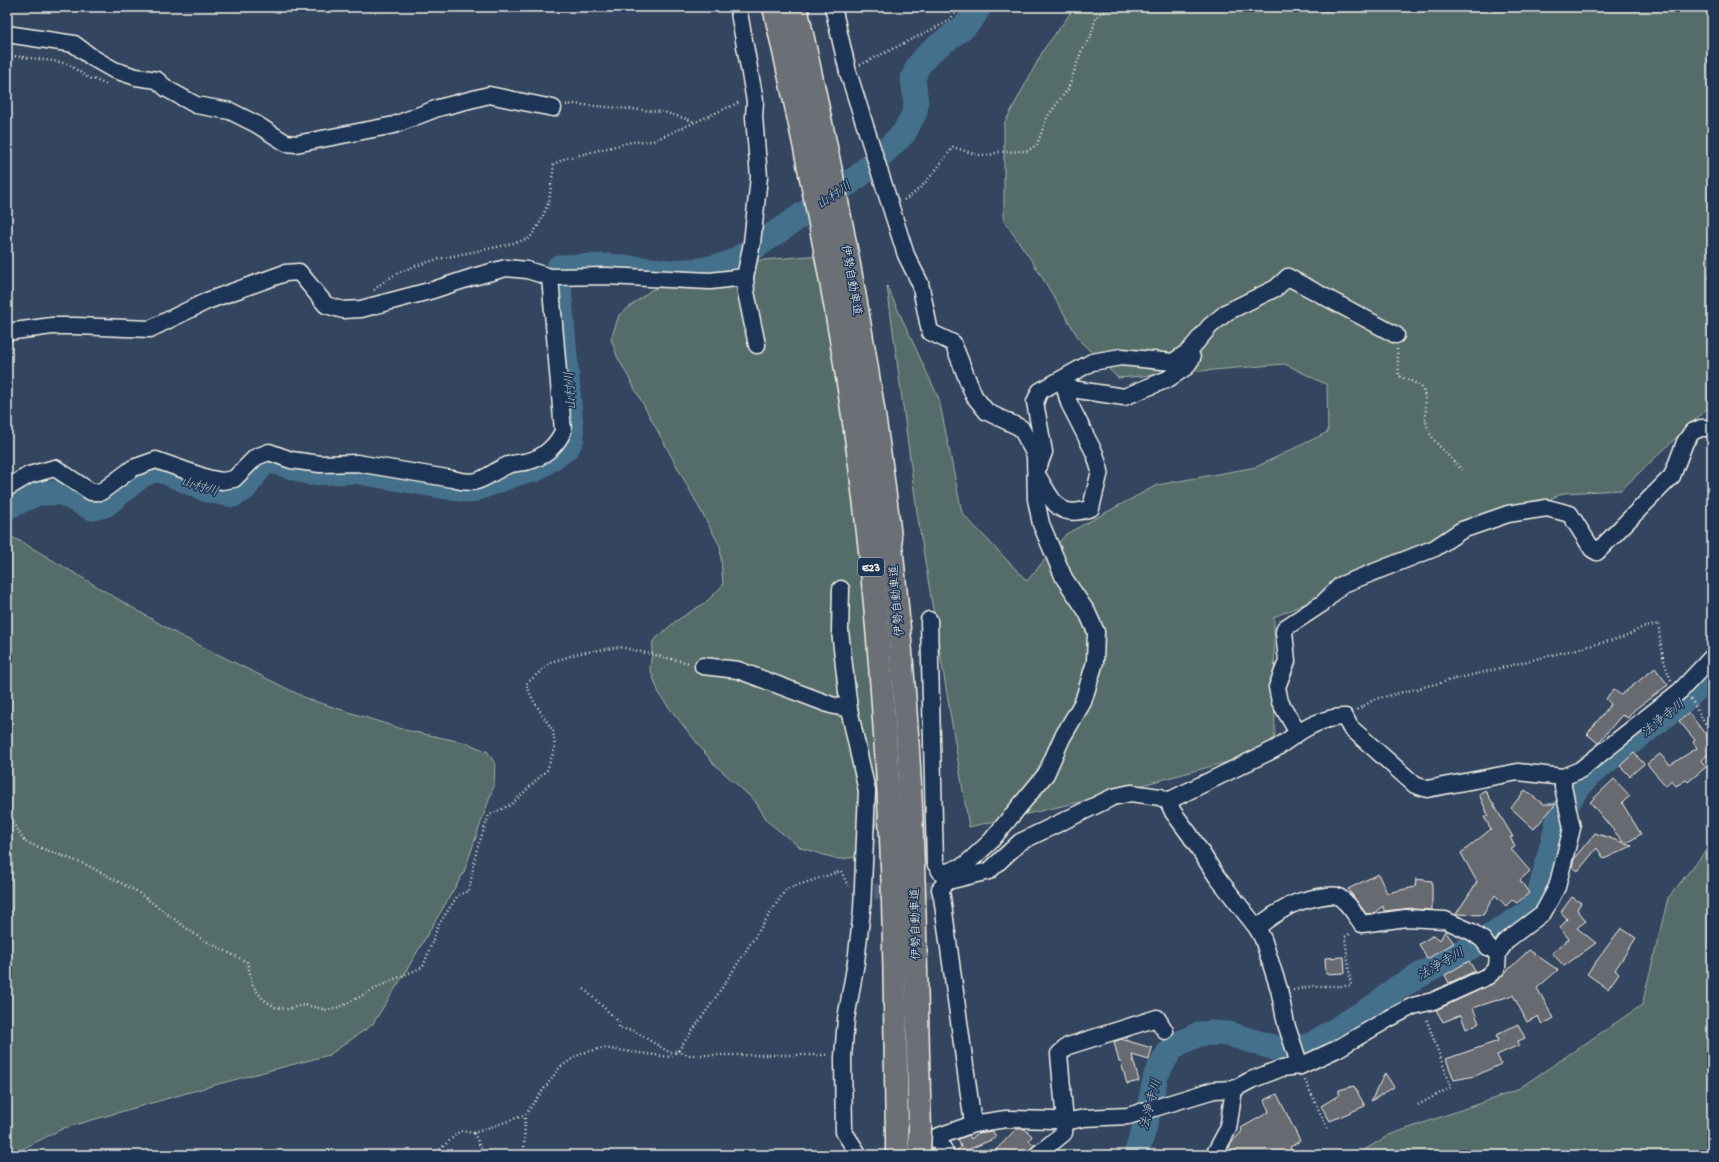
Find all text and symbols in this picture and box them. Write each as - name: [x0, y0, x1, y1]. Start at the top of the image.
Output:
- water label: 山村川: [813, 178, 855, 213]
- street label: 伊勢自動車道: [837, 243, 864, 317]
- water label: 山村川: [562, 371, 580, 411]
- water label: 山村川: [178, 474, 220, 500]
- road number: E23: [858, 558, 884, 576]
- street label: 伊勢自動車道: [887, 564, 908, 637]
- water label: 法浄寺川: [1638, 696, 1689, 741]
- street label: 伊勢自動車道: [908, 888, 925, 960]
- water label: 法浄寺川: [1414, 945, 1468, 985]
- water label: 法浄寺川: [1136, 1077, 1165, 1132]

